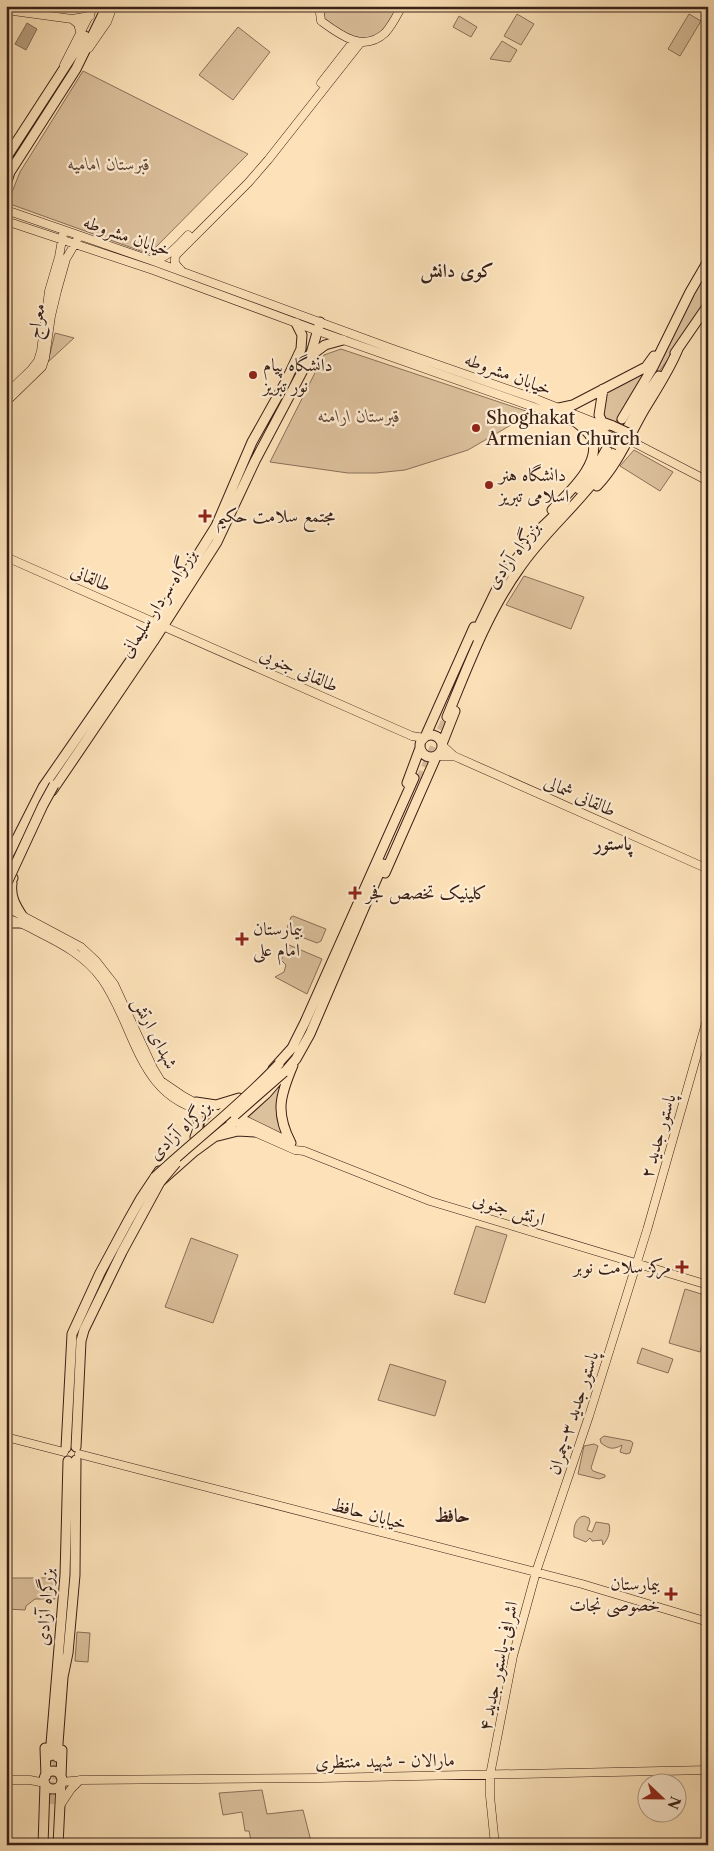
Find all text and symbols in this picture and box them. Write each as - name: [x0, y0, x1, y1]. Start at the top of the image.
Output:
- park label: قبرستان امامیه: [68, 153, 150, 175]
- street label: خیابان مشروطه: [80, 211, 174, 262]
- district label: کوی دانش: [420, 259, 494, 284]
- street label: معراج: [22, 302, 55, 341]
- street label: خیابان مشروطه: [461, 348, 555, 401]
- place label: دانشگاه پیام نور تبریز: [261, 353, 333, 397]
- marker: دانشگاه پیام نور تبریز: [247, 369, 259, 381]
- park label: قبرستان ارامنه: [318, 405, 400, 427]
- place label: Shoghakat Armenian Church: [485, 407, 640, 450]
- marker: Shoghakat Armenian Church: [470, 422, 482, 434]
- place label: دانشگاه هنر اسلامی تبریز: [497, 463, 569, 507]
- marker: دانشگاه هنر اسلامی تبریز: [483, 479, 495, 491]
- place label: مجتمع سلامت حکیم: [216, 505, 335, 534]
- marker: مجتمع سلامت حکیم: [198, 509, 212, 523]
- street label: بزرگراه آزادی: [480, 516, 545, 593]
- street label: بزرگراه سردار سلیمانی: [114, 544, 202, 662]
- street label: طالقانی: [68, 559, 114, 597]
- street label: طالقانی جنوبی: [256, 643, 342, 699]
- street label: طالقانی شمالی: [541, 770, 619, 822]
- district label: پاستور: [592, 832, 633, 858]
- place label: کلینیک تخصص فجر: [364, 882, 487, 905]
- marker: کلینیک تخصص فجر: [348, 886, 362, 900]
- place label: بیمارستان امام علی: [253, 918, 303, 966]
- marker: بیمارستان امام علی: [235, 932, 249, 946]
- street label: شهدای ارتش: [127, 993, 182, 1073]
- street label: پاستور جدید ۲: [635, 1090, 683, 1181]
- street label: بزرگراه آزادی: [143, 1095, 216, 1165]
- street label: ارتش جنوبی: [470, 1188, 548, 1232]
- place label: مرکز سلامت نوبر: [571, 1256, 671, 1280]
- marker: مرکز سلامت نوبر: [675, 1260, 689, 1274]
- street label: پاستور جدید ۳-چمران: [543, 1347, 606, 1478]
- street label: خیابان حافظ: [329, 1493, 409, 1535]
- district label: حافظ: [434, 1504, 470, 1527]
- street label: بزرگراه آزادی: [30, 1567, 59, 1647]
- place label: بیمارستان خصوصی نجات: [569, 1573, 660, 1618]
- marker: بیمارستان خصوصی نجات: [664, 1587, 678, 1601]
- street label: اشرافی-پاستور جدید ۴: [474, 1599, 524, 1733]
- street label: مارالان - شهید منتظری: [315, 1749, 455, 1774]
- north arrow: [636, 1774, 686, 1824]
- text: N: [663, 1794, 685, 1812]

